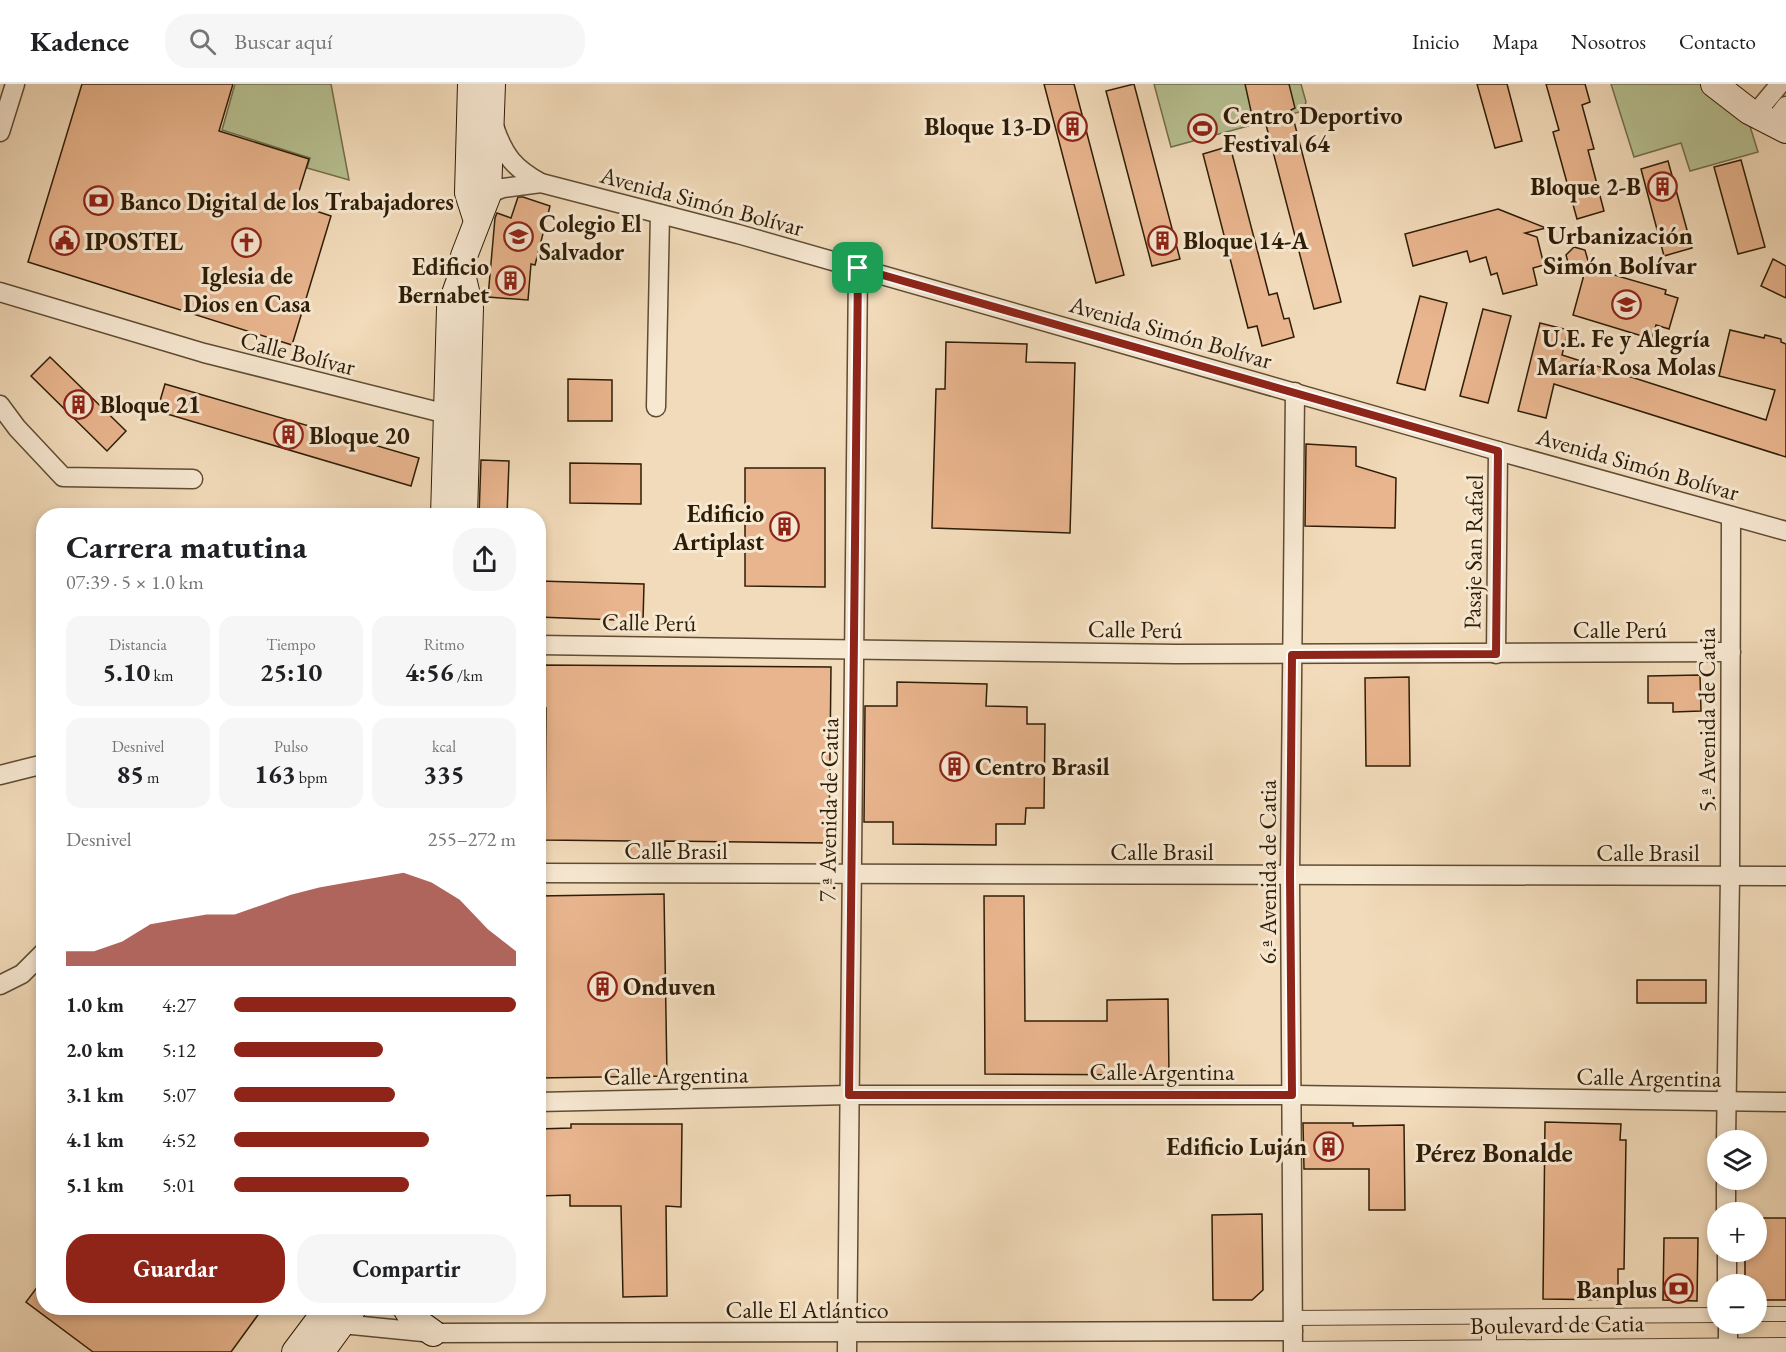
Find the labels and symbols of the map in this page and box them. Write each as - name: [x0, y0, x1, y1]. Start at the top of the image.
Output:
- place label: Centro Deportivo Festival 64: [1223, 100, 1403, 159]
- building icon: Bloque 13-D: [1056, 110, 1088, 142]
- place label: Bloque 13-D: [924, 111, 1051, 143]
- sports icon: Centro Deportivo Festival 64: [1186, 113, 1218, 145]
- street label: Avenida Simón Bolívar: [596, 159, 807, 243]
- building icon: Bloque 2-B: [1646, 170, 1678, 202]
- place label: Bloque 2-B: [1530, 171, 1641, 203]
- bank icon: Banco Digital de los Trabajadores: [83, 185, 115, 217]
- place label: Banco Digital de los Trabajadores: [120, 186, 454, 218]
- place label: Colegio El Salvador: [539, 208, 642, 267]
- district label: Urbanización Simón Bolívar: [1543, 218, 1697, 282]
- school or university icon: Colegio El Salvador: [502, 221, 534, 253]
- building icon: Bloque 14-A: [1146, 224, 1178, 256]
- public building icon: IPOSTEL: [48, 225, 80, 257]
- place label: Bloque 14-A: [1183, 225, 1309, 257]
- place label: IPOSTEL: [85, 226, 183, 257]
- church icon: Iglesia de Dios en Casa: [231, 226, 263, 258]
- pin: [832, 242, 883, 293]
- place label: Edificio Bernabet: [398, 251, 489, 310]
- place label: Iglesia de Dios en Casa: [183, 260, 311, 319]
- building icon: Edificio Bernabet: [494, 264, 526, 296]
- street label: Avenida Simón Bolívar: [1065, 288, 1276, 376]
- school or university icon: U.E. Fe y Alegría María Rosa Molas: [1610, 289, 1642, 321]
- place label: U.E. Fe y Alegría María Rosa Molas: [1536, 323, 1716, 382]
- street label: Calle Bolívar: [237, 324, 359, 382]
- building icon: Bloque 21: [63, 388, 95, 420]
- place label: Bloque 21: [100, 389, 201, 421]
- building icon: Bloque 20: [272, 419, 304, 451]
- place label: Bloque 20: [309, 420, 410, 452]
- street label: Avenida Simón Bolívar: [1532, 420, 1743, 508]
- street label: Pasaje San Rafael: [1456, 474, 1490, 630]
- place label: Edificio Artiplast: [672, 498, 764, 557]
- building icon: Edificio Artiplast: [769, 511, 801, 543]
- street label: Calle Perú: [602, 606, 697, 638]
- street label: Calle Perú: [1088, 613, 1183, 645]
- street label: Calle Perú: [1573, 614, 1668, 645]
- street label: 5.ª Avenida de Catia: [1691, 627, 1722, 812]
- street label: 7.ª Avenida de Catia: [811, 717, 845, 902]
- building icon: Centro Brasil: [938, 750, 970, 782]
- place label: Centro Brasil: [975, 751, 1110, 782]
- street label: 6.ª Avenida de Catia: [1252, 779, 1283, 964]
- street label: Calle Brasil: [624, 835, 728, 866]
- street label: Calle Brasil: [1110, 836, 1214, 867]
- street label: Calle Brasil: [1596, 837, 1700, 868]
- building icon: Onduven: [586, 970, 618, 1002]
- place label: Onduven: [623, 971, 716, 1002]
- street label: Calle Argentina: [1089, 1056, 1235, 1087]
- street label: Calle Argentina: [603, 1058, 749, 1092]
- street label: Calle Argentina: [1576, 1060, 1722, 1094]
- building icon: Edificio Luján: [1312, 1130, 1344, 1162]
- place label: Edificio Luján: [1166, 1131, 1307, 1163]
- district label: Pérez Bonalde: [1415, 1135, 1573, 1170]
- bank icon: Banplus: [1662, 1273, 1694, 1305]
- place label: Banplus: [1577, 1274, 1657, 1305]
- street label: Calle El Atlántico: [725, 1294, 889, 1325]
- street label: Boulevard de Catia: [1470, 1307, 1645, 1341]

